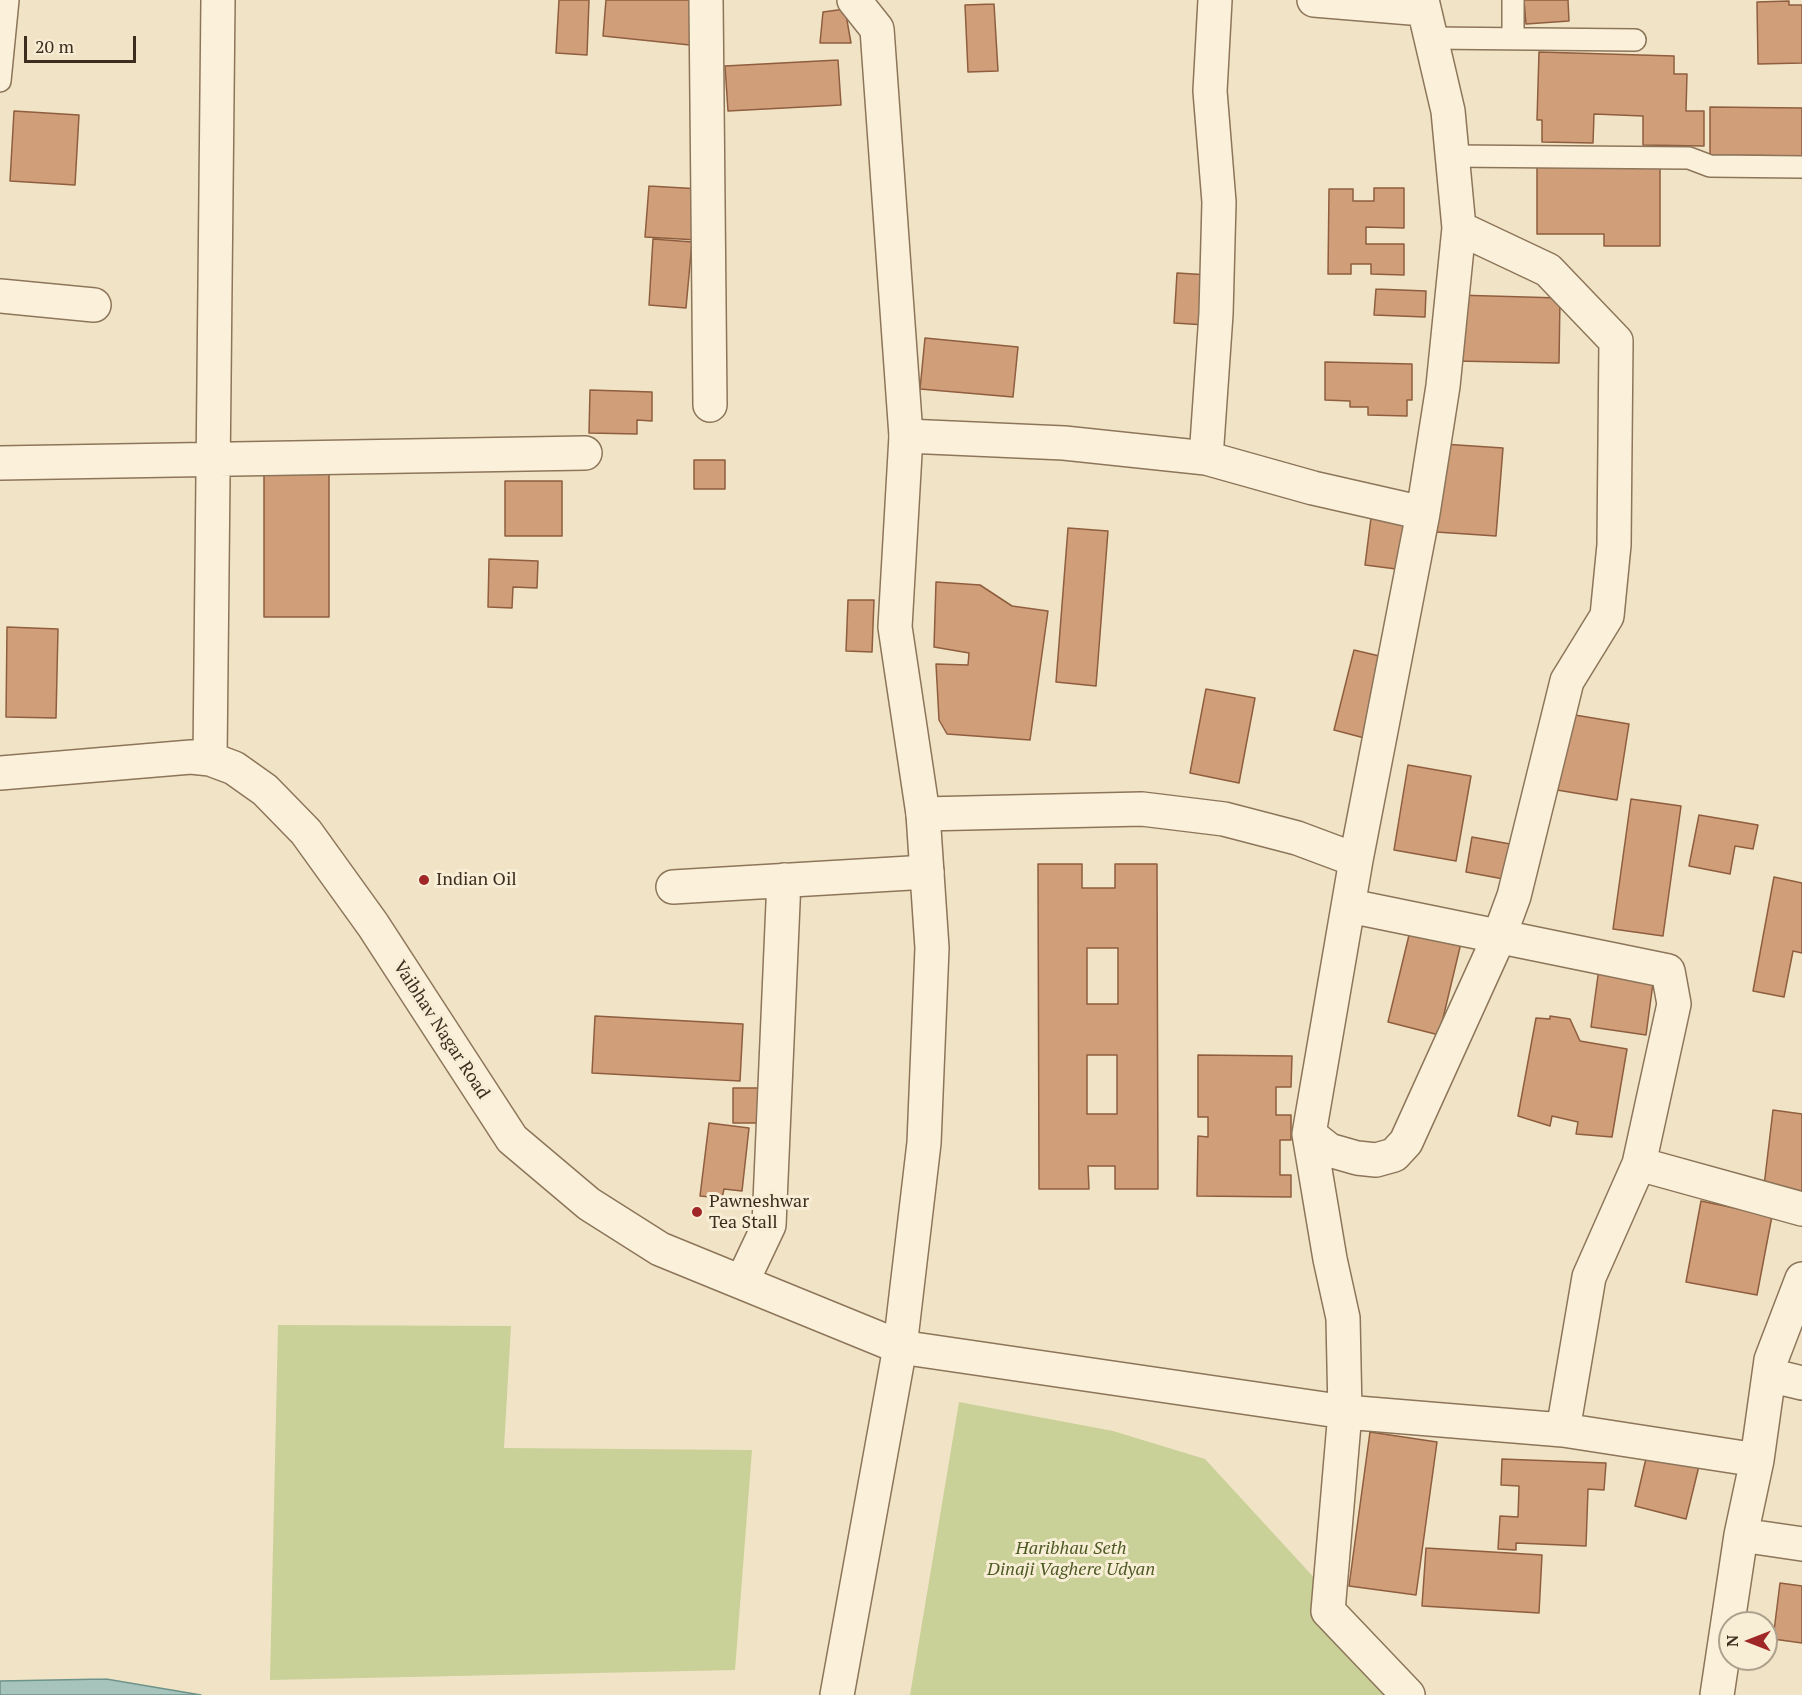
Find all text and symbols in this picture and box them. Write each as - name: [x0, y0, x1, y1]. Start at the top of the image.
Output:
- scale bar: [27, 24, 140, 62]
- text: 20 m: [35, 34, 74, 58]
- place label: Indian Oil: [436, 869, 517, 891]
- marker: Indian Oil: [417, 873, 431, 887]
- street label: Vaibhav Nagar Road: [388, 957, 494, 1103]
- place label: Pawneshwar Tea Stall: [709, 1191, 809, 1234]
- marker: Pawneshwar Tea Stall: [690, 1205, 704, 1219]
- park label: Haribhau Seth Dinaji Vaghere Udyan: [987, 1538, 1155, 1580]
- north arrow: [1718, 1611, 1778, 1671]
- text: N: [1721, 1635, 1743, 1647]

